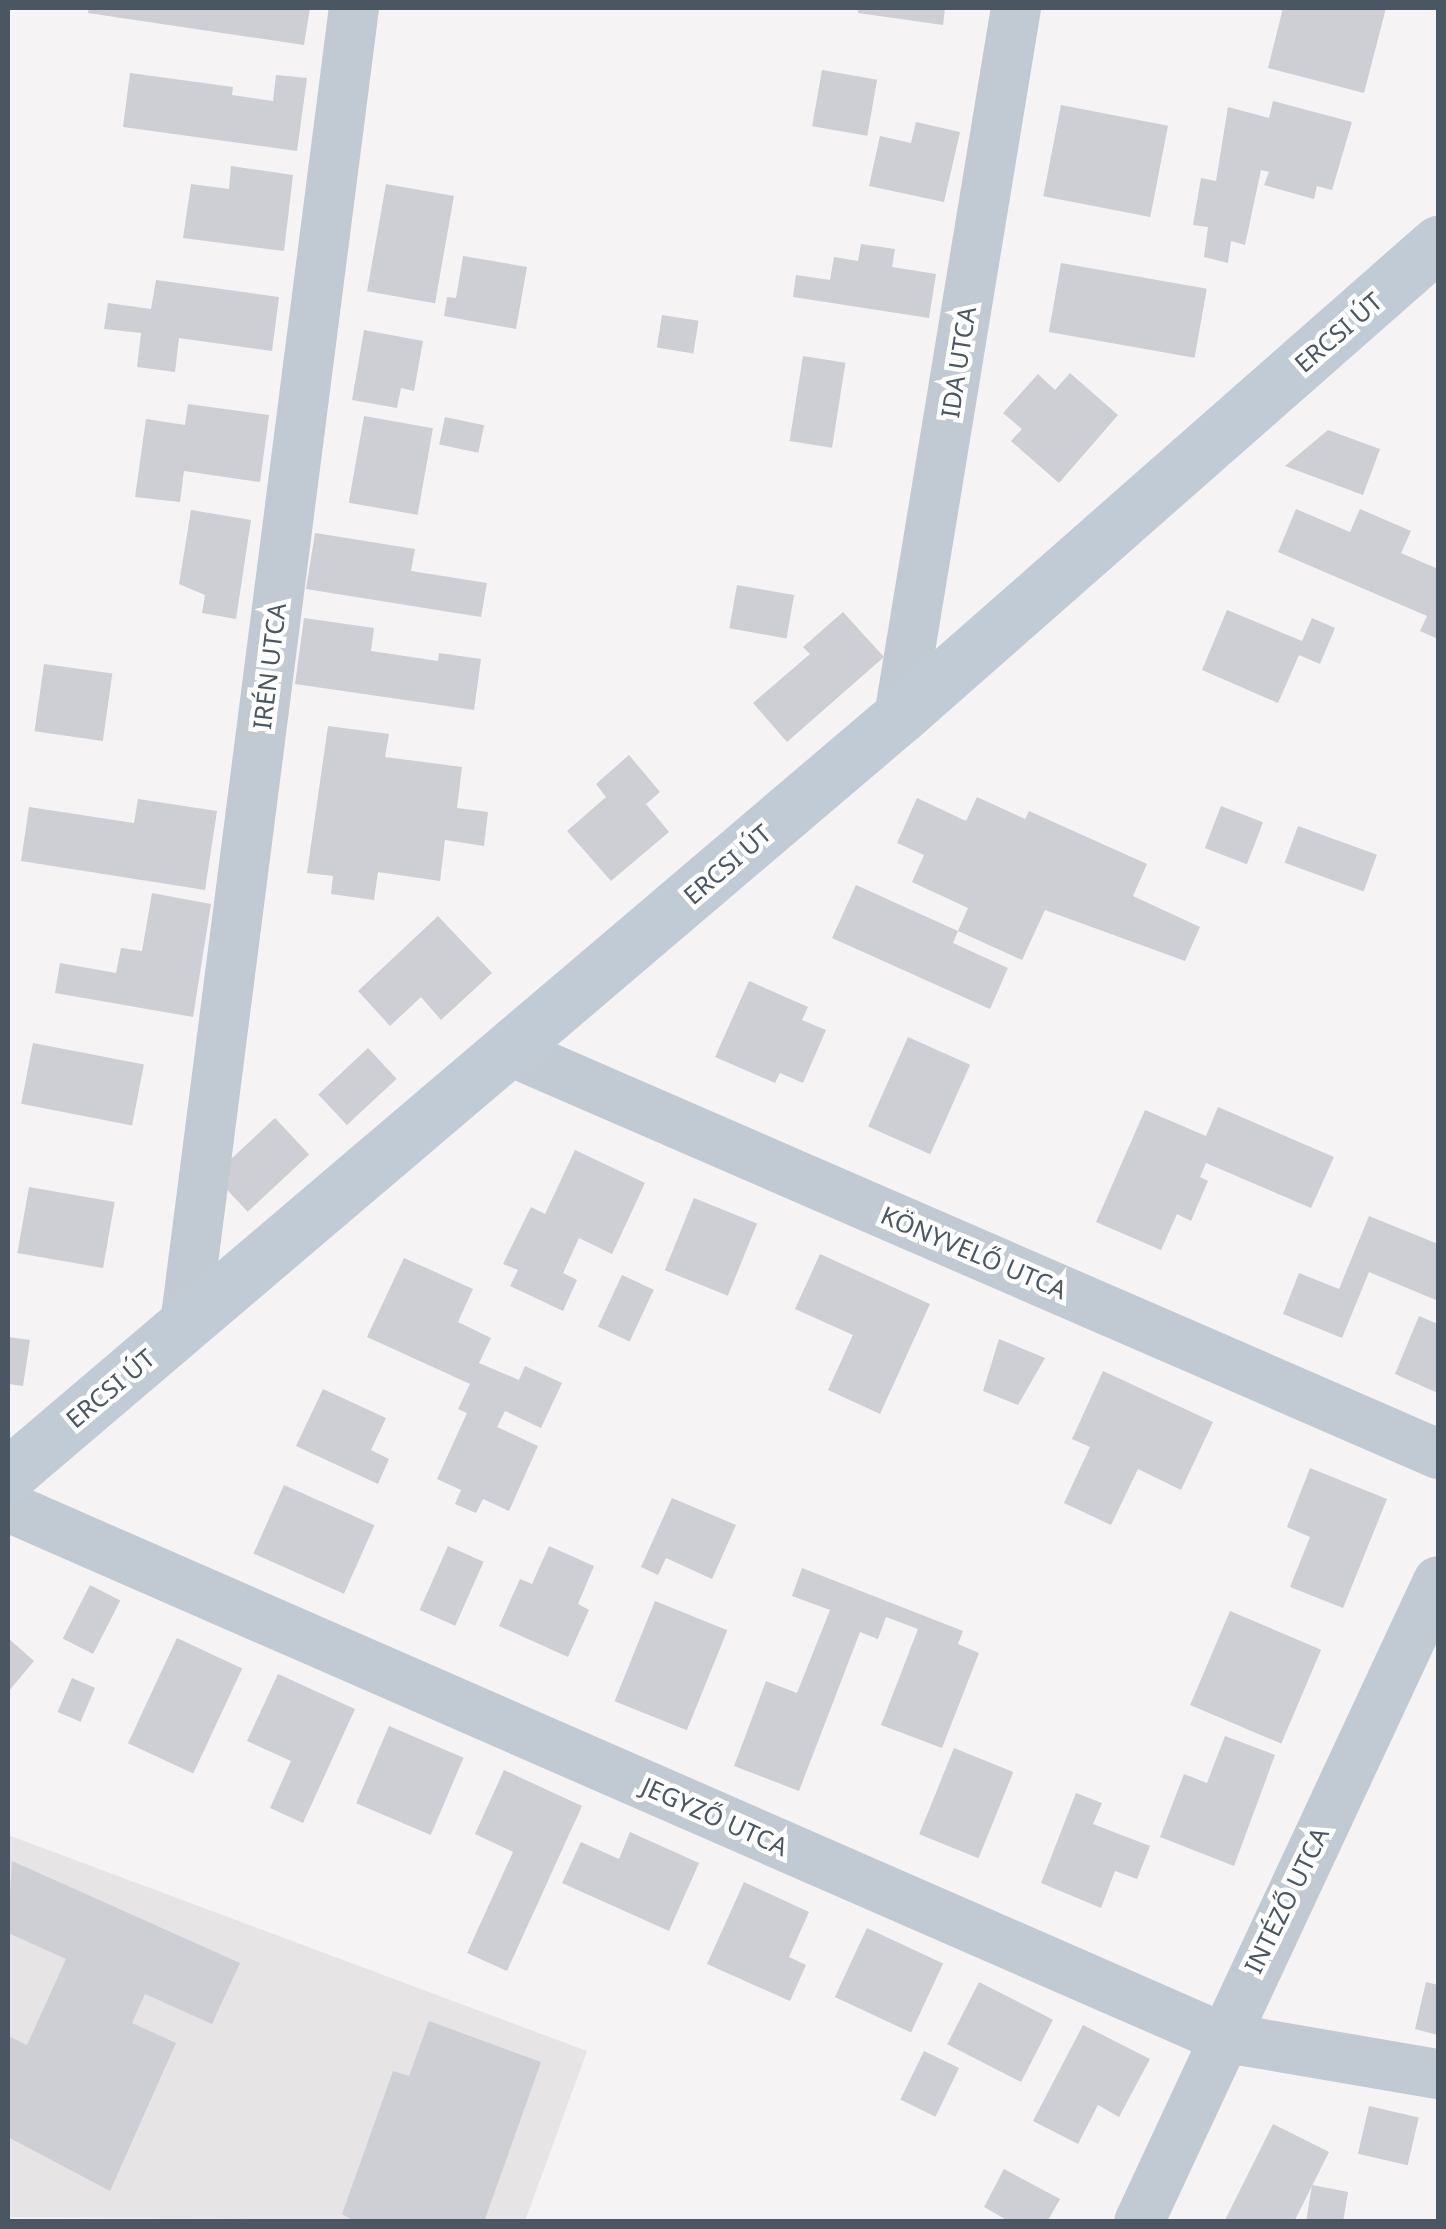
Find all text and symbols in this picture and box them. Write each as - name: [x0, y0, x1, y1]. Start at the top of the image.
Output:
- street label: ERCSI ÚT: [1288, 286, 1388, 378]
- street label: IDA UTCA: [934, 304, 982, 420]
- street label: IRÉN UTCA: [246, 601, 292, 731]
- street label: ERCSI ÚT: [677, 818, 777, 910]
- street label: KÖNYVELŐ UTCA: [877, 1199, 1071, 1305]
- street label: ERCSI ÚT: [60, 1342, 160, 1434]
- street label: JEGYZŐ UTCA: [637, 1770, 793, 1862]
- street label: INTÉZŐ UTCA: [1238, 1822, 1334, 1978]

